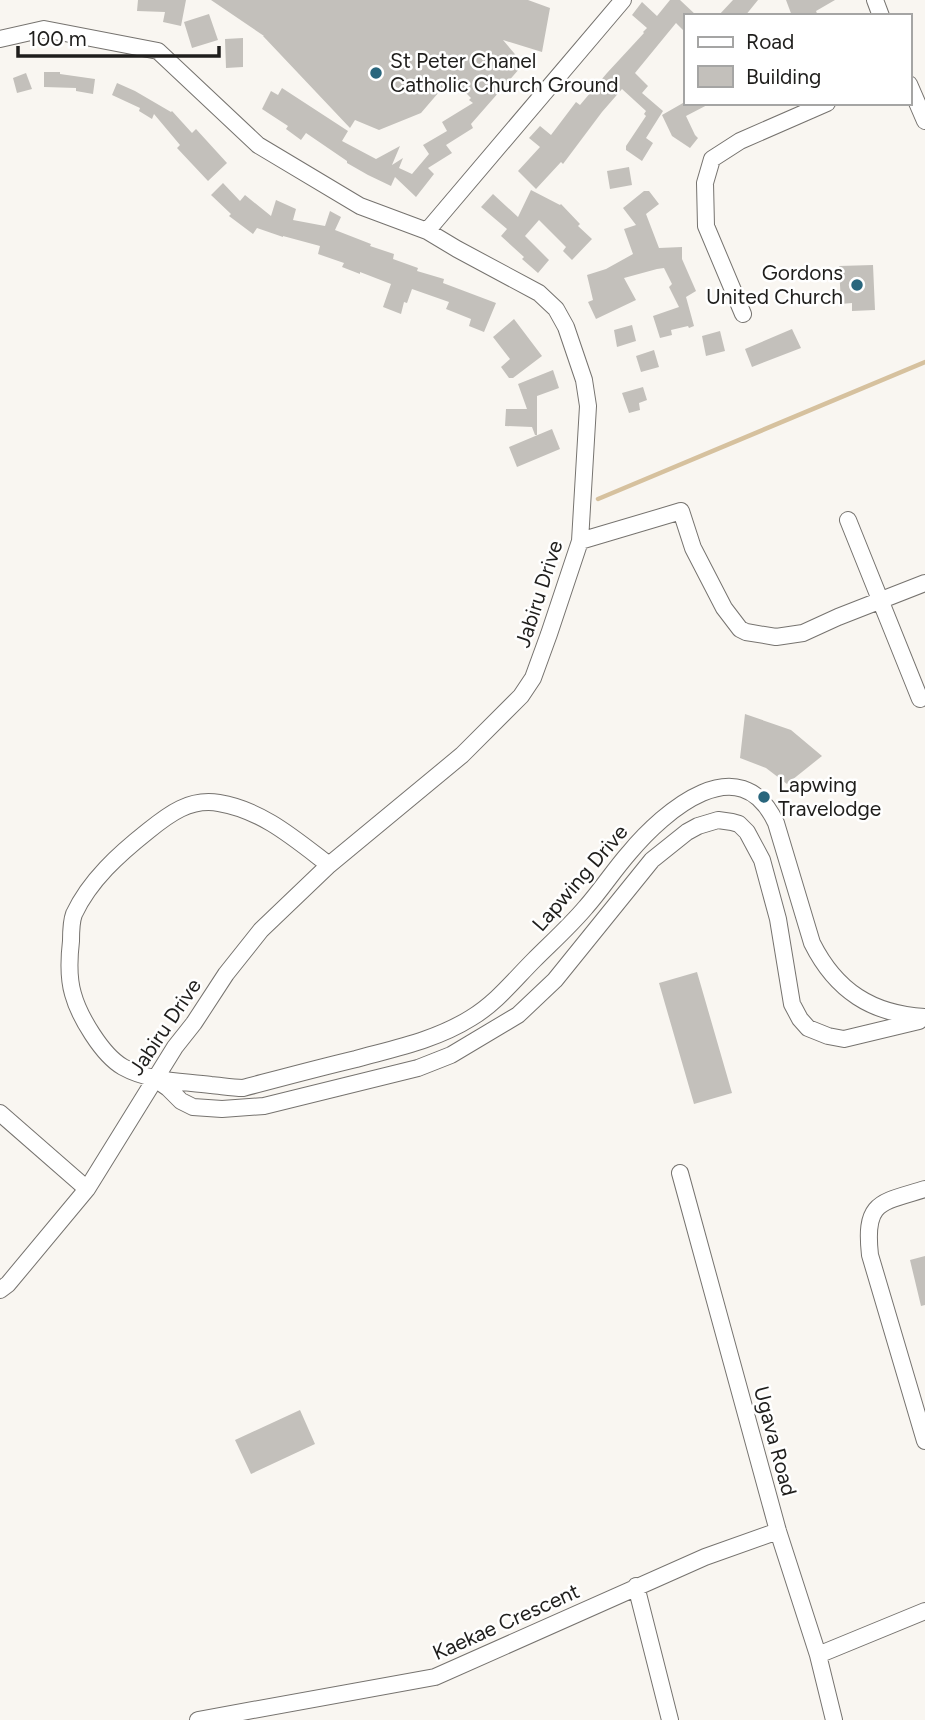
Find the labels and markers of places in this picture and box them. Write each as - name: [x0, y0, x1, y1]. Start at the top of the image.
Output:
- place label: St Peter Chanel Catholic Church Ground: [390, 48, 619, 97]
- marker: St Peter Chanel Catholic Church Ground: [368, 65, 384, 81]
- place label: Gordons United Church: [706, 260, 843, 309]
- marker: Gordons United Church: [849, 277, 865, 293]
- place label: Lapwing Travelodge: [778, 772, 881, 821]
- marker: Lapwing Travelodge: [756, 789, 772, 805]

